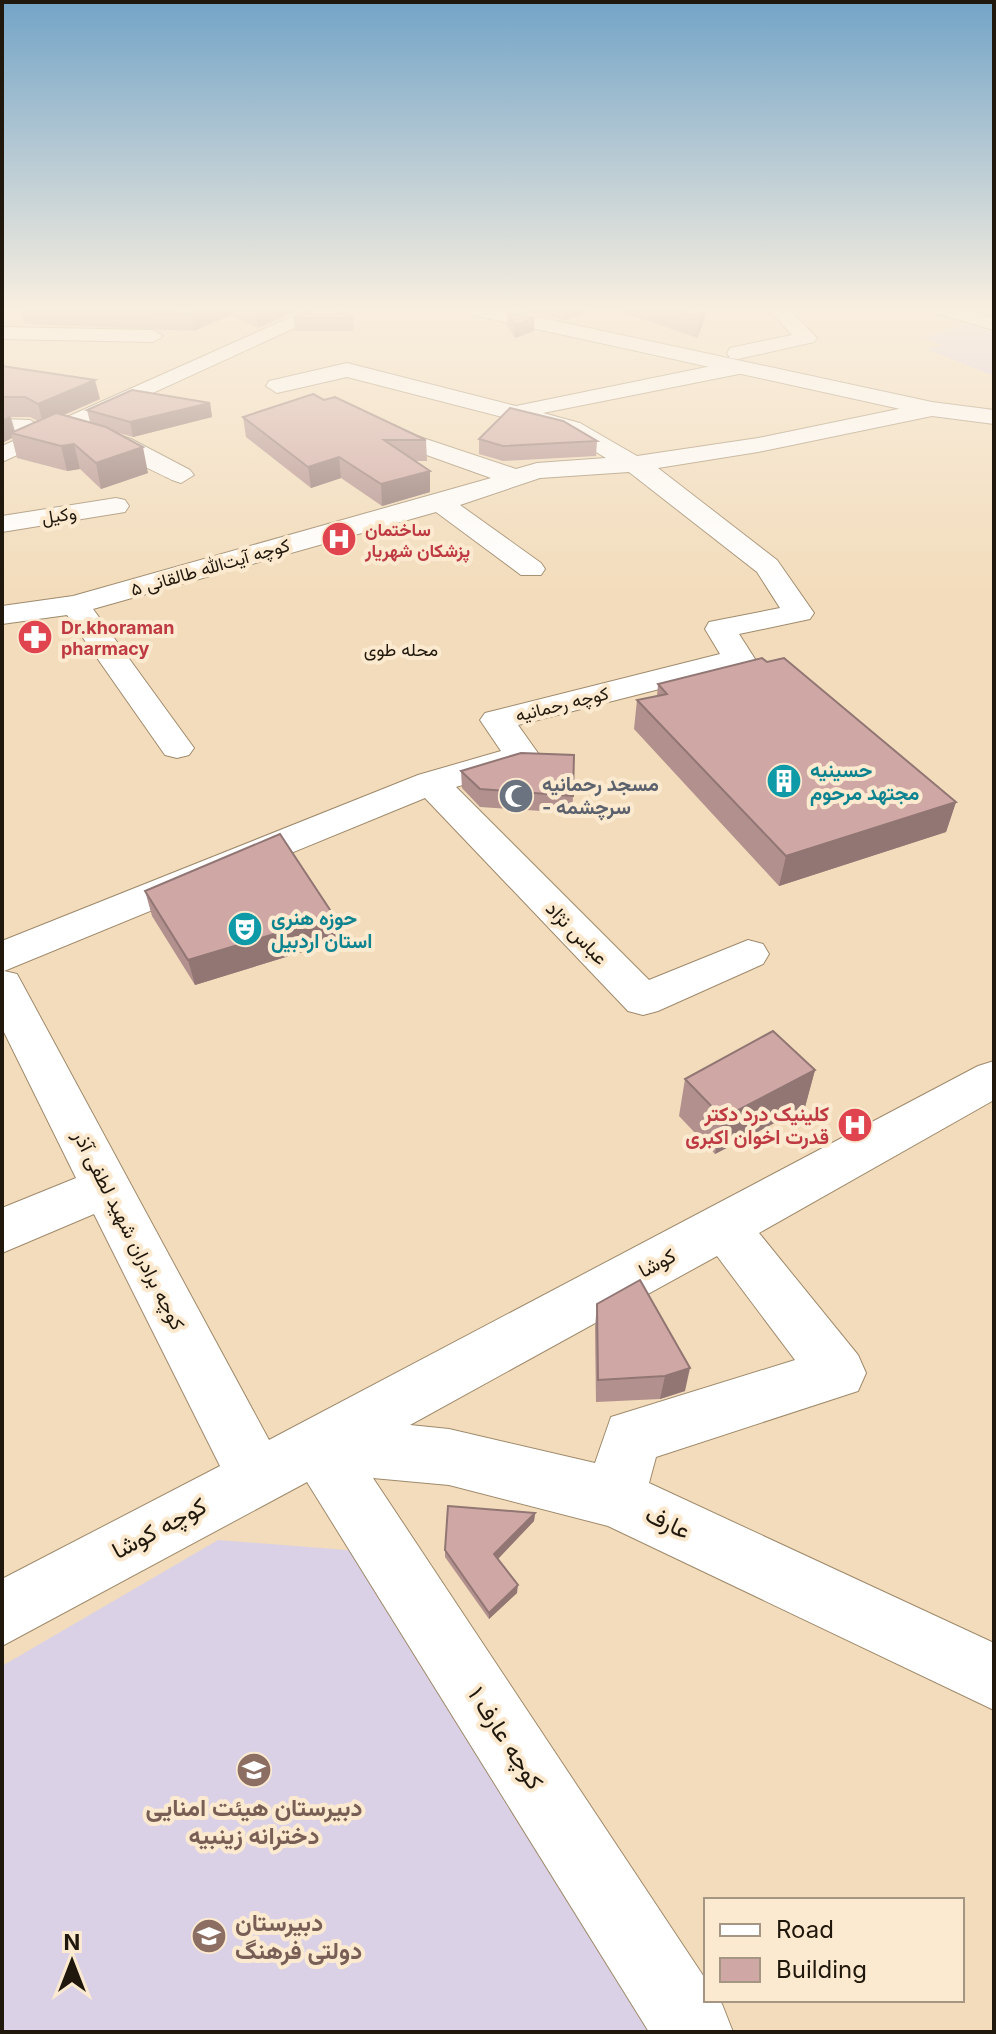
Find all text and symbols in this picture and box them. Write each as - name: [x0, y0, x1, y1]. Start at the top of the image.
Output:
- street label: وکیل: [40, 502, 78, 529]
- place label: ساختمان پزشکان شهریار: [364, 519, 470, 563]
- hospital icon: ساختمان پزشکان شهریار: [320, 520, 358, 558]
- street label: کوچه آیت‌الله طالقانی ۵: [128, 534, 293, 602]
- place label: Dr.khoraman pharmacy: [61, 617, 175, 659]
- pharmacy icon: Dr.khoraman pharmacy: [16, 618, 54, 656]
- district label: محله طوی: [364, 639, 438, 661]
- street label: کوچه رحمانیه: [513, 682, 611, 728]
- place label: حسینیه مجتهد مرحوم: [810, 758, 919, 806]
- building icon: حسینیه مجتهد مرحوم: [765, 762, 803, 800]
- place label: مسجد رحمانیه - سرچشمه: [542, 772, 659, 821]
- mosque icon: مسجد رحمانیه - سرچشمه: [497, 777, 535, 815]
- street label: عباس نژاد: [540, 896, 613, 970]
- place label: حوزه هنری استان اردبیل: [271, 906, 372, 954]
- theatre icon: حوزه هنری استان اردبیل: [226, 910, 264, 948]
- place label: کلینیک درد دکتر قدرت اخوان اکبری: [685, 1102, 829, 1150]
- hospital icon: کلینیک درد دکتر قدرت اخوان اکبری: [836, 1106, 874, 1144]
- street label: کوچه برادران شهید لطفی آذر: [66, 1125, 190, 1335]
- street label: کوشا: [634, 1243, 680, 1284]
- street label: کوچه کوشا: [107, 1491, 212, 1567]
- street label: عارف: [641, 1499, 695, 1546]
- street label: کوچه عارف ۱: [460, 1681, 550, 1796]
- school or university icon: دبیرستان هیئت امنایی دخترانه زینبیه: [235, 1751, 273, 1789]
- place label: دبیرستان هیئت امنایی دخترانه زینبیه: [146, 1793, 362, 1851]
- legend: [704, 1898, 964, 2002]
- place label: دبیرستان دولتی فرهنگ: [235, 1908, 362, 1966]
- text: Road: [776, 1915, 834, 1944]
- school or university icon: دبیرستان دولتی فرهنگ: [190, 1917, 228, 1955]
- north arrow: [32, 1922, 112, 2002]
- text: N: [64, 1929, 80, 1955]
- text: Building: [776, 1955, 867, 1984]

